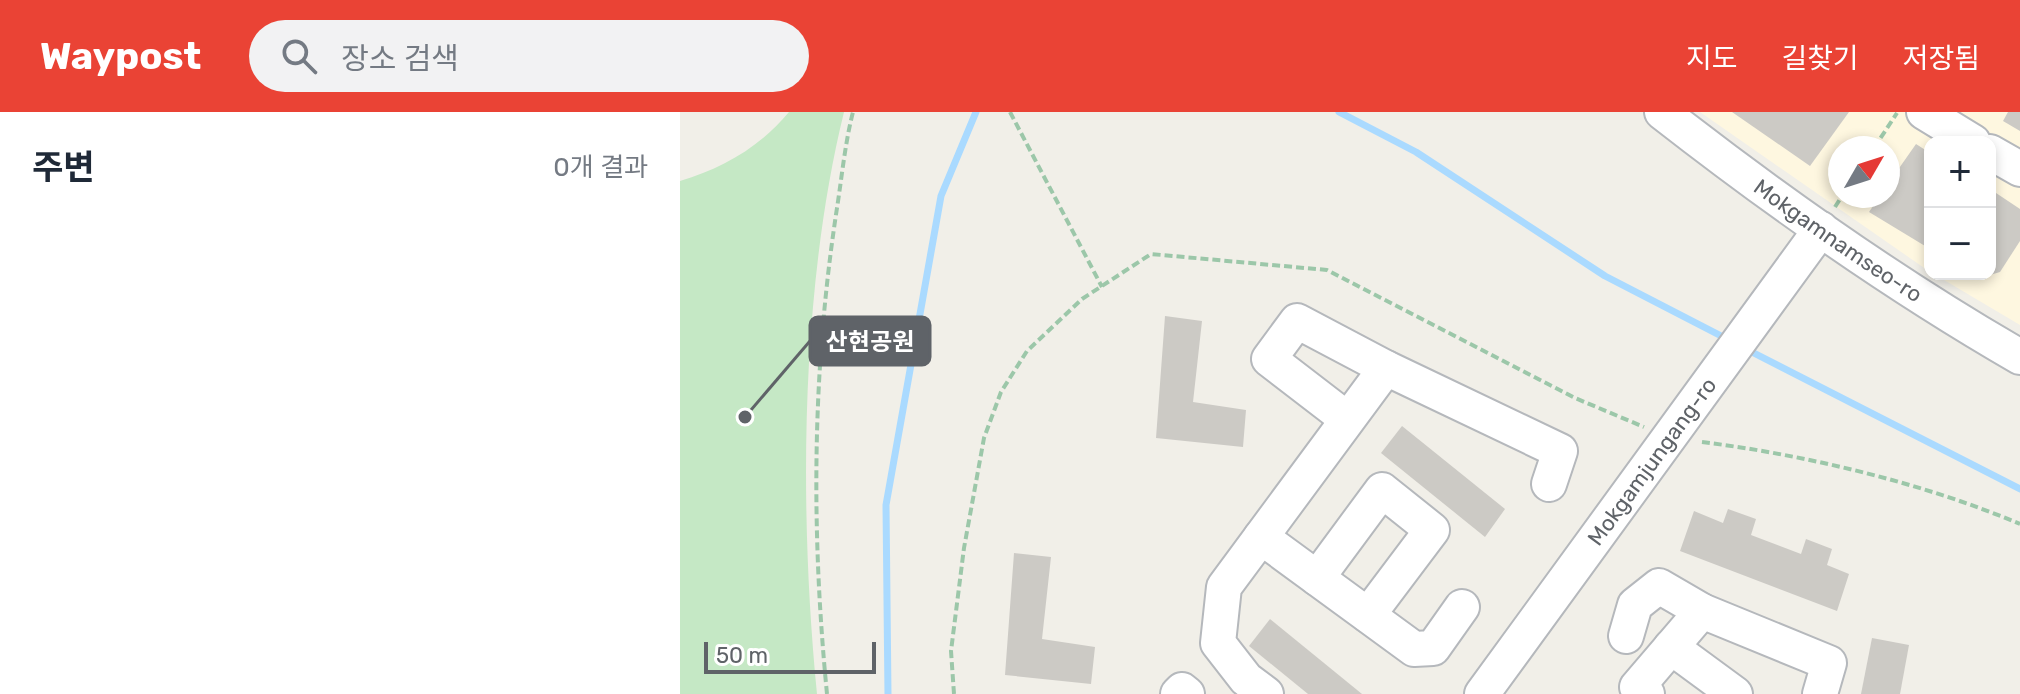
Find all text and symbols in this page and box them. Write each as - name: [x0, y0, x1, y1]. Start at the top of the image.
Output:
- search box: [249, 20, 809, 92]
- text: Waypost: [40, 33, 201, 79]
- icon: search: [277, 34, 321, 78]
- text: 장소 검색: [341, 41, 459, 77]
- text: 지도: [1686, 42, 1737, 75]
- text: 길찾기: [1781, 42, 1859, 75]
- text: 저장됨: [1903, 42, 1980, 75]
- north arrow: [1828, 136, 1900, 208]
- map controls: [1924, 136, 1996, 280]
- button: +: [1924, 136, 1996, 208]
- text: 주변: [32, 147, 95, 188]
- text: 0개 결과: [553, 152, 648, 183]
- street label: Mokgamnamseo-ro: [1748, 173, 1927, 308]
- button: −: [1924, 208, 1996, 280]
- callout: 산현공원: [810, 317, 930, 365]
- text: 산현공원: [826, 328, 914, 356]
- street label: Mokgamjungang-ro: [1582, 372, 1722, 551]
- scale bar: [704, 638, 876, 674]
- text: 50 m: [716, 642, 768, 669]

